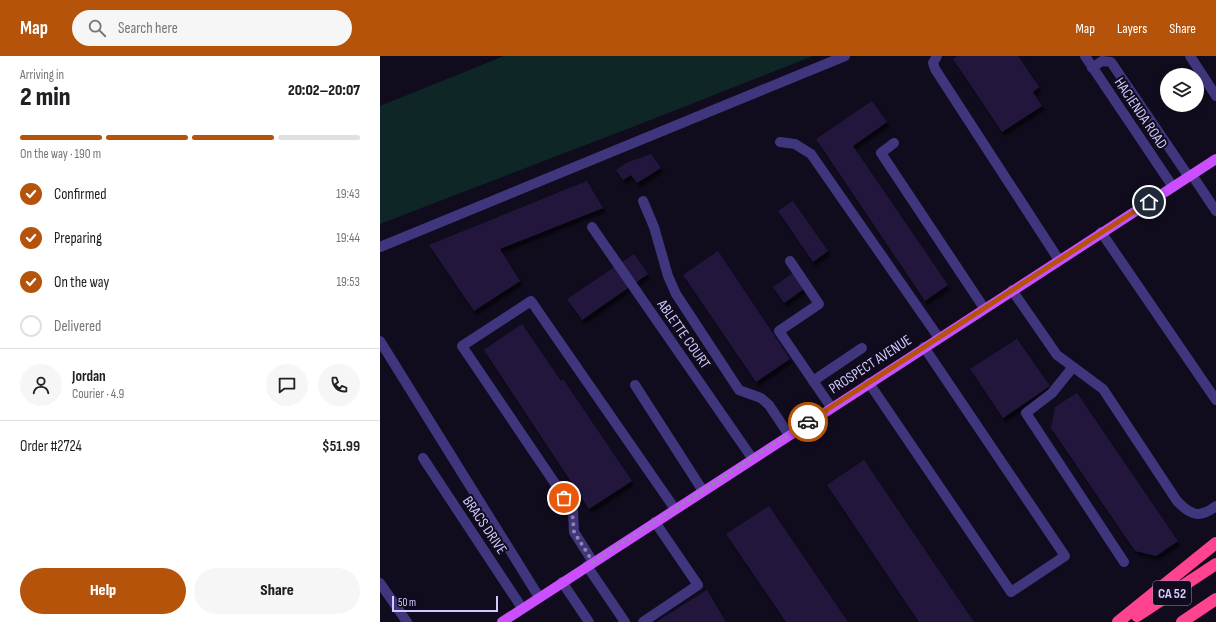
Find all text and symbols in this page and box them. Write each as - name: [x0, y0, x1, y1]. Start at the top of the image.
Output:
- search box: [72, 10, 352, 46]
- text: Map: [20, 17, 48, 40]
- icon: search: [86, 17, 108, 39]
- text: Search here: [118, 19, 178, 38]
- text: Map: [1075, 20, 1095, 37]
- text: Layers: [1117, 20, 1147, 37]
- text: Share: [1169, 20, 1196, 37]
- text: Arriving in: [20, 67, 64, 83]
- map controls: [1160, 68, 1204, 112]
- button: layers: [1160, 68, 1204, 112]
- street label: HACIENDA ROAD: [1110, 74, 1171, 153]
- text: 20:02–20:07: [288, 81, 360, 100]
- text: 2 min: [20, 82, 70, 113]
- text: On the way · 190 m: [20, 146, 101, 162]
- icon: check: [20, 183, 42, 205]
- text: Confirmed: [54, 185, 107, 204]
- pin: [1132, 185, 1166, 219]
- text: 19:43: [336, 186, 360, 202]
- icon: home: [1138, 191, 1160, 213]
- icon: check: [20, 227, 42, 249]
- text: Preparing: [54, 229, 102, 248]
- text: 19:44: [336, 230, 360, 246]
- icon: check: [20, 271, 42, 293]
- text: On the way: [54, 273, 109, 292]
- text: 19:53: [337, 274, 360, 290]
- street label: ABLETTE COURT: [652, 295, 714, 373]
- text: Delivered: [54, 317, 101, 336]
- street label: PROSPECT AVENUE: [825, 331, 915, 398]
- button: person: [20, 364, 62, 406]
- button: chat: [266, 364, 308, 406]
- button: phone: [318, 364, 360, 406]
- text: Jordan: [72, 367, 106, 386]
- text: Courier · 4.9: [72, 386, 124, 402]
- courier: [788, 402, 828, 442]
- icon: car: [797, 411, 819, 433]
- text: Order #2724: [20, 437, 82, 456]
- text: $51.99: [322, 437, 360, 456]
- pin: [547, 481, 581, 515]
- icon: bag: [553, 487, 575, 509]
- street label: BRACS DRIVE: [458, 493, 511, 558]
- button: Help: [20, 568, 186, 614]
- button: Share: [194, 568, 360, 614]
- road number: CA 52: [1153, 581, 1191, 605]
- scale bar: [392, 594, 498, 613]
- text: 50 m: [398, 596, 416, 609]

